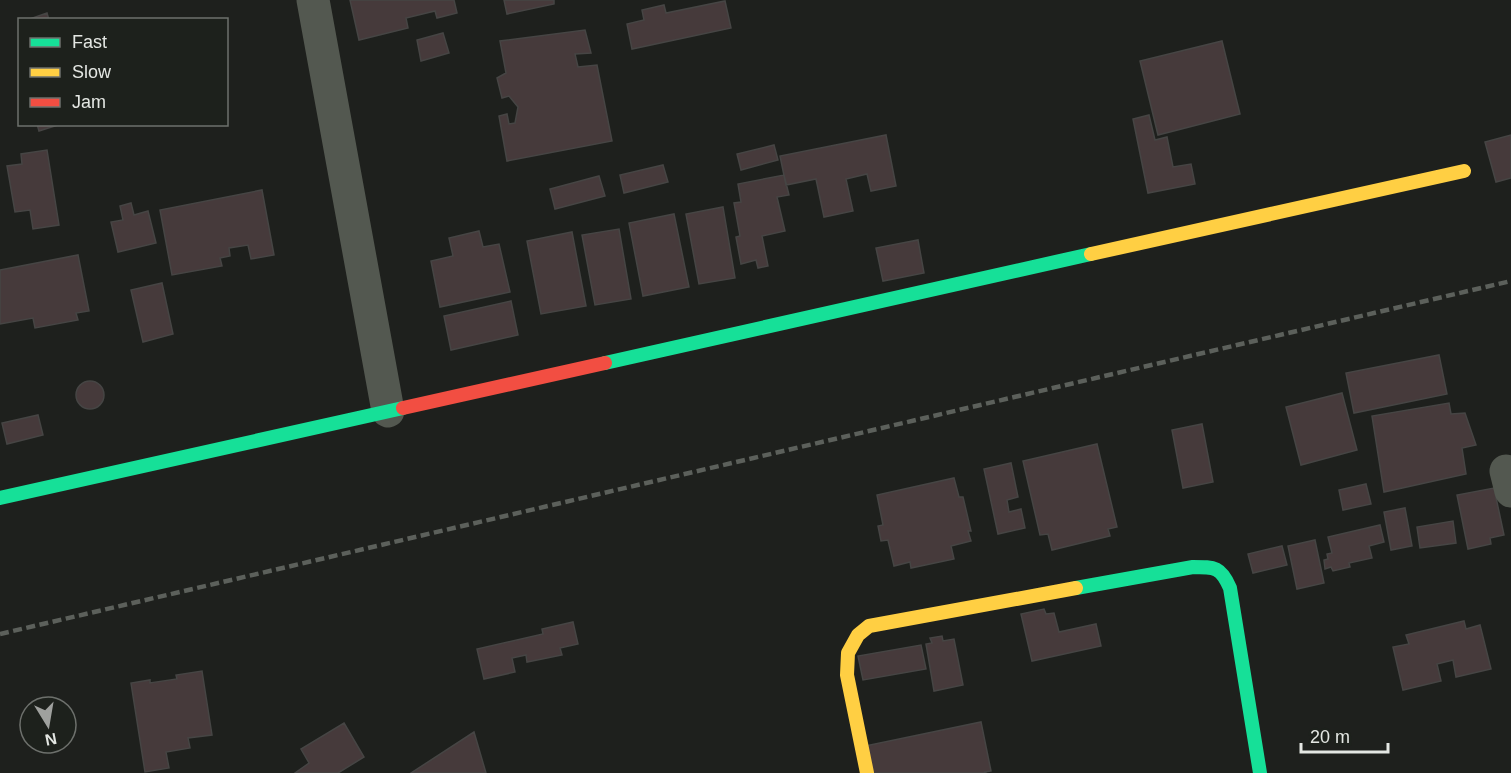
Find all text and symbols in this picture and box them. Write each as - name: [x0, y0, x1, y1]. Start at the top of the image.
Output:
- legend: [18, 18, 228, 126]
- text: Fast: [72, 32, 107, 52]
- text: Slow: [72, 62, 112, 82]
- text: Jam: [72, 92, 106, 112]
- north arrow: [18, 695, 78, 755]
- scale bar: [1301, 716, 1388, 754]
- text: 20 m: [1310, 727, 1350, 747]
- text: N: [43, 730, 58, 749]

